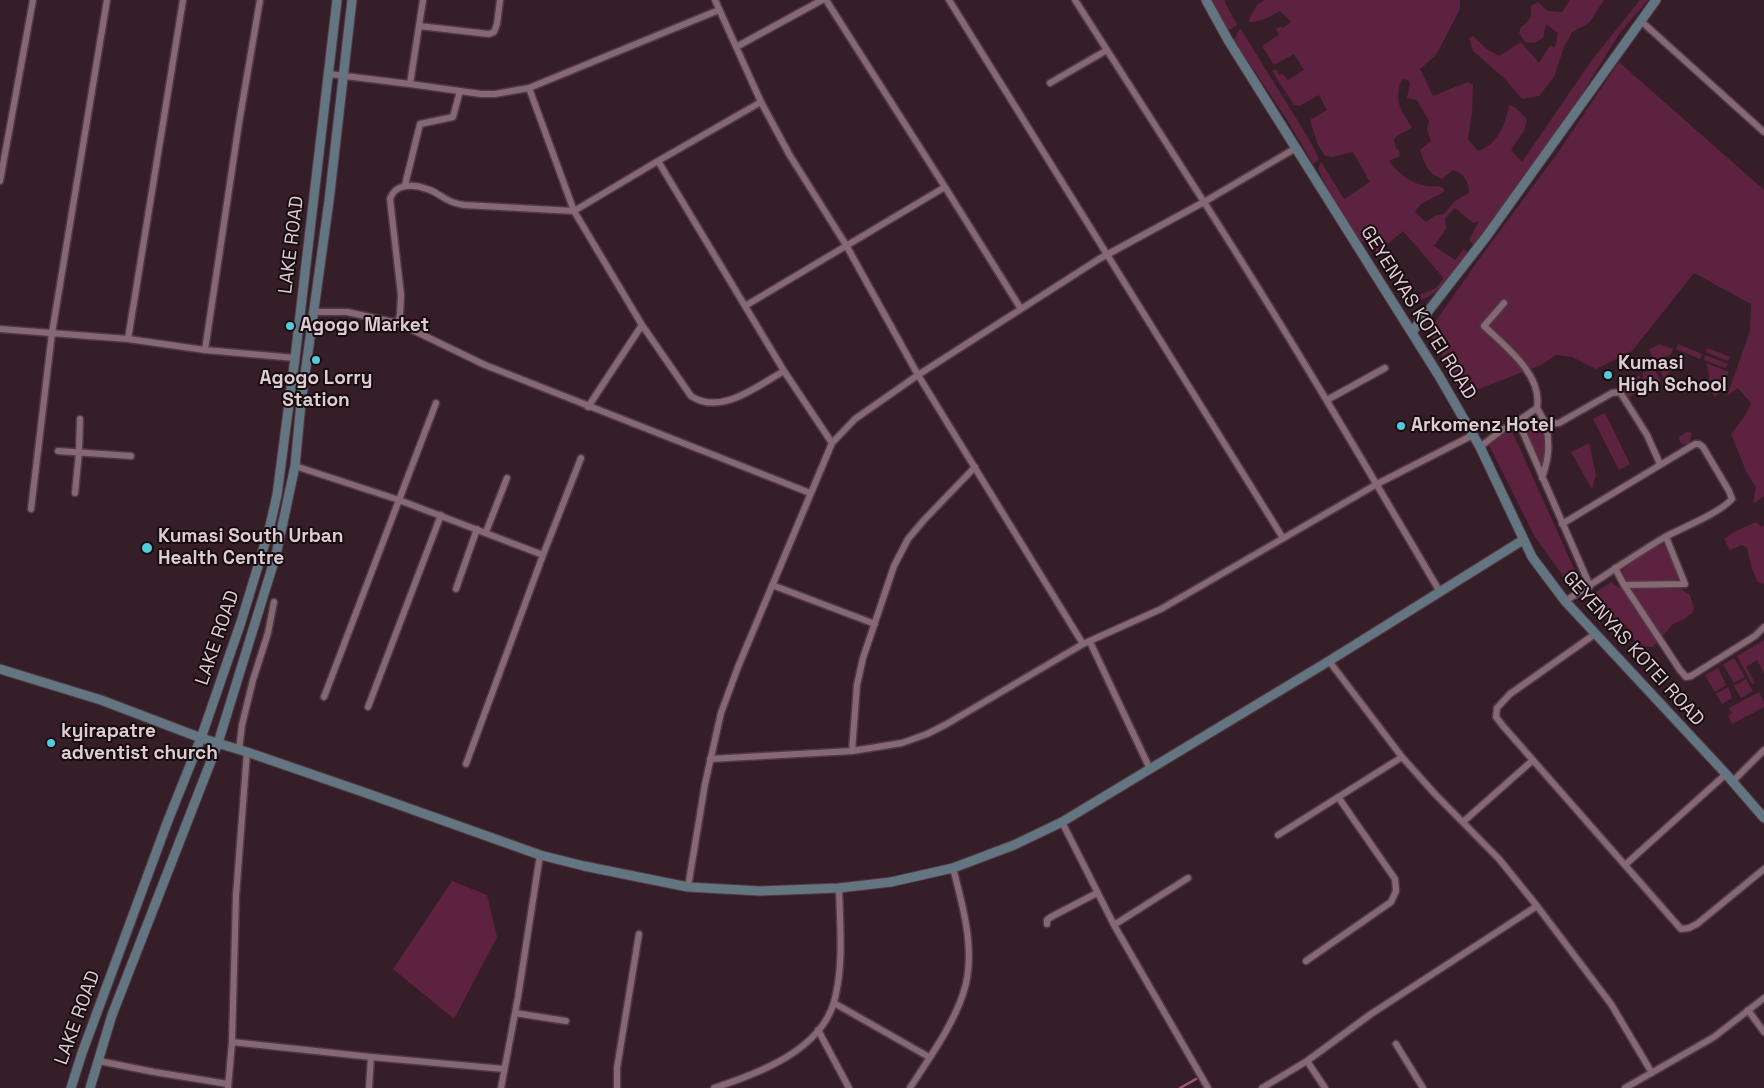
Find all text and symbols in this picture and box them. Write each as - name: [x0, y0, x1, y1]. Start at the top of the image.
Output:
- street label: LAKE ROAD: [275, 195, 309, 295]
- street label: GEYENYAS KOTEI ROAD: [1355, 222, 1481, 404]
- place label: Agogo Market: [300, 315, 429, 337]
- marker: Agogo Market: [284, 320, 296, 332]
- place label: Kumasi High School: [1618, 353, 1727, 397]
- marker: Agogo Lorry Station: [310, 354, 322, 366]
- place label: Agogo Lorry Station: [259, 368, 373, 412]
- marker: Kumasi High School: [1602, 369, 1614, 381]
- place label: Arkomenz Hotel: [1411, 415, 1554, 437]
- marker: Arkomenz Hotel: [1395, 420, 1407, 432]
- place label: Kumasi South Urban Health Centre: [158, 526, 343, 570]
- marker: Kumasi South Urban Health Centre: [140, 541, 154, 555]
- street label: GEYENYAS KOTEI ROAD: [1557, 567, 1709, 731]
- street label: LAKE ROAD: [191, 588, 245, 688]
- place label: kyirapatre adventist church: [61, 721, 218, 765]
- marker: kyirapatre adventist church: [45, 737, 57, 749]
- street label: LAKE ROAD: [50, 968, 106, 1068]

